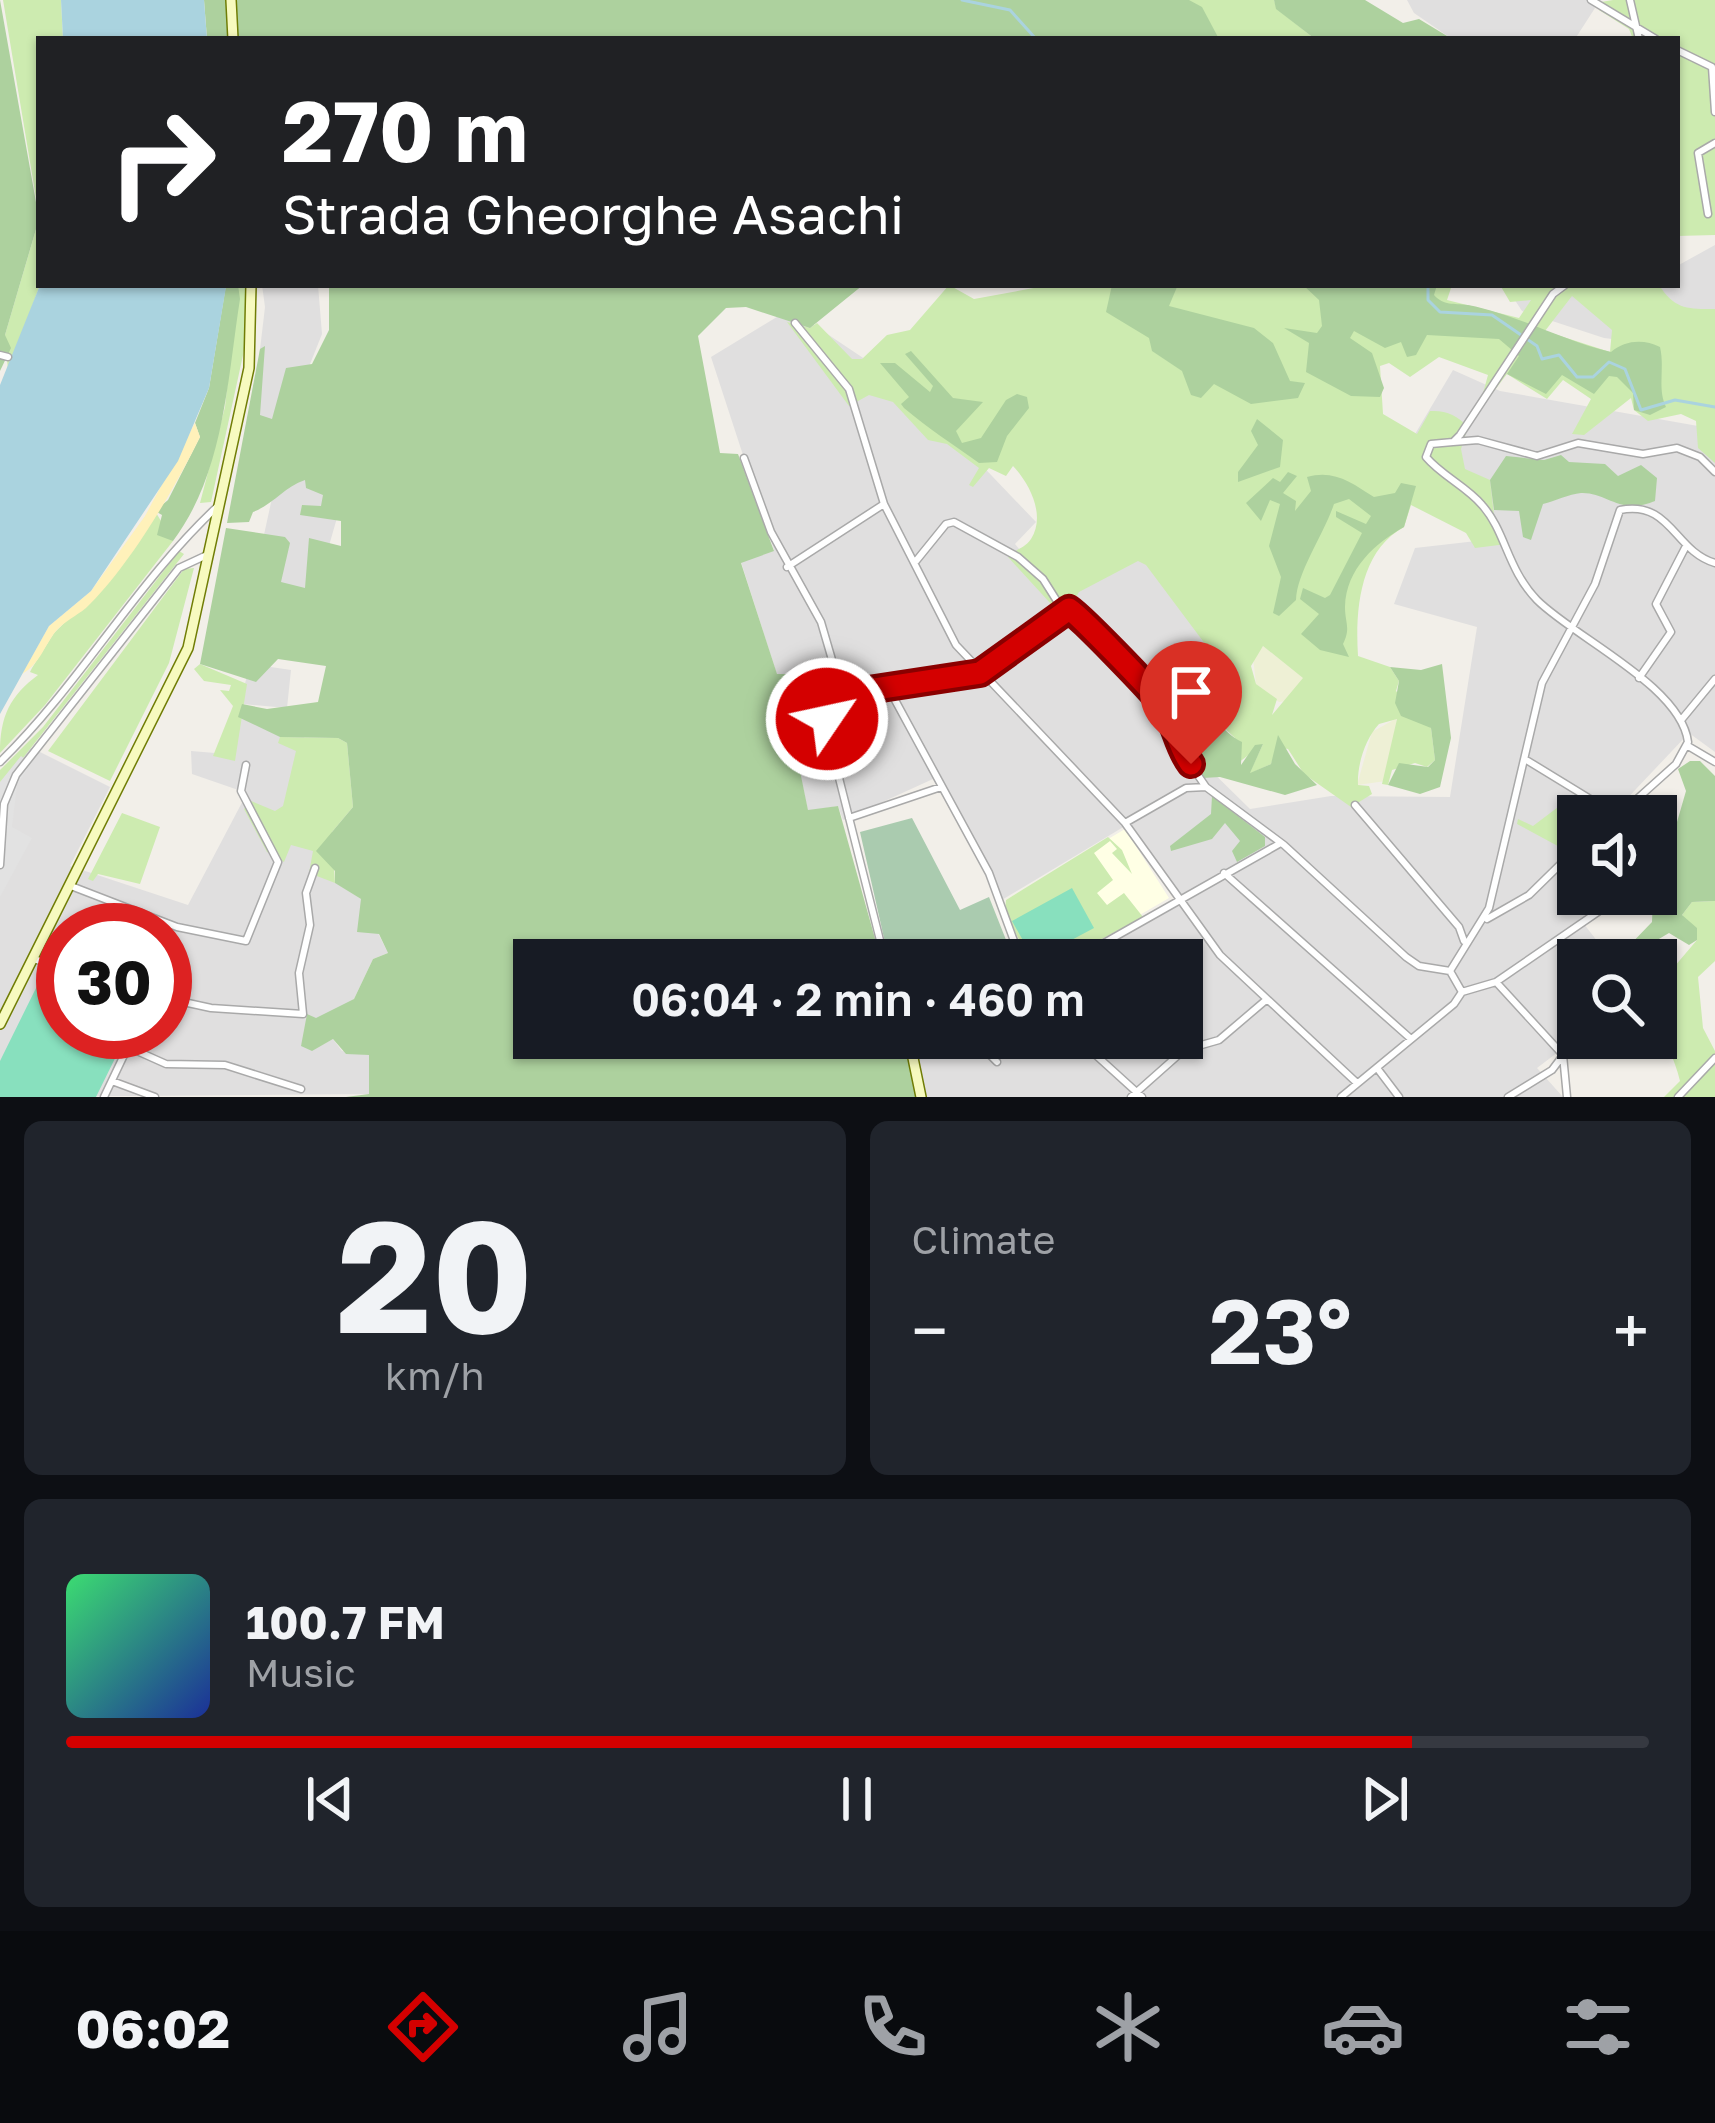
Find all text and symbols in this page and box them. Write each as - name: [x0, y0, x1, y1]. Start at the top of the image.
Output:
- text: 270 m: [282, 80, 528, 180]
- icon: right: [84, 84, 240, 240]
- text: Strada Gheorghe Asachi: [282, 181, 904, 246]
- pin: [1140, 641, 1242, 764]
- position arrow: [764, 656, 890, 782]
- icon: arrive: [1158, 659, 1224, 725]
- map controls: [1557, 795, 1677, 1059]
- button: sound: [1557, 795, 1677, 915]
- speed limit sign: 30: [36, 903, 192, 1059]
- button: search: [1557, 939, 1677, 1059]
- text: 06:04 · 2 min · 460 m: [631, 972, 1085, 1026]
- text: 20: [336, 1180, 533, 1367]
- text: Climate: [912, 1216, 1055, 1263]
- text: 23°: [1209, 1276, 1352, 1384]
- text: −: [912, 1290, 948, 1370]
- text: +: [1613, 1290, 1649, 1370]
- text: km/h: [385, 1352, 484, 1399]
- text: 100.7 FM: [246, 1595, 445, 1649]
- text: Music: [246, 1649, 356, 1696]
- icon: previous: [297, 1766, 363, 1832]
- icon: pause: [824, 1766, 890, 1832]
- icon: next: [1352, 1766, 1418, 1832]
- icon: directions: [381, 1985, 465, 2069]
- icon: music: [616, 1985, 700, 2069]
- icon: phone: [851, 1985, 935, 2069]
- icon: climate: [1086, 1985, 1170, 2069]
- icon: car: [1321, 1985, 1405, 2069]
- icon: filters: [1556, 1985, 1640, 2069]
- text: 06:02: [75, 1995, 230, 2060]

